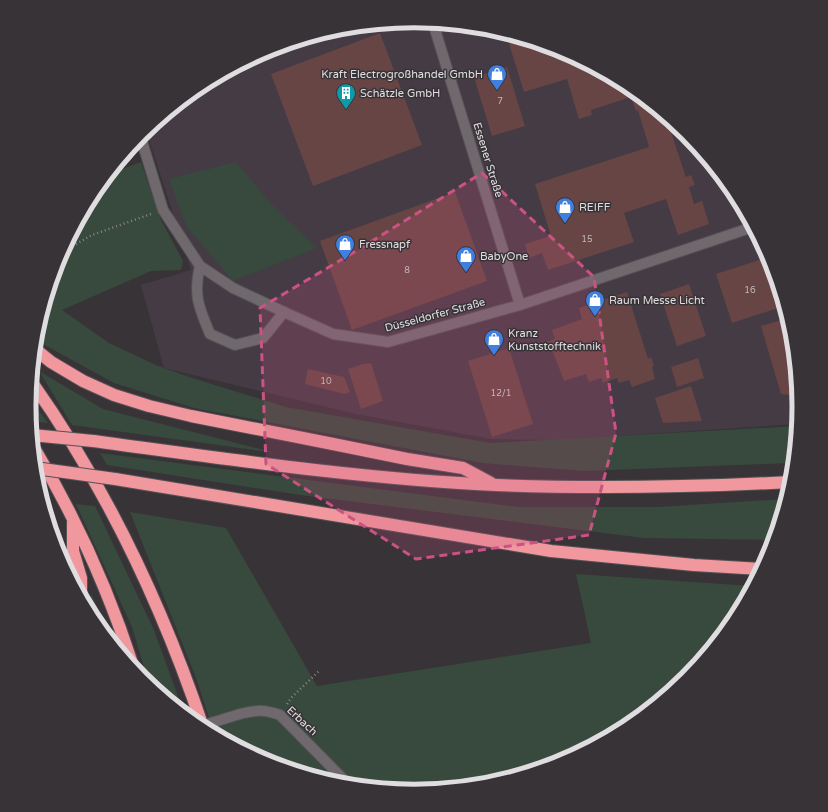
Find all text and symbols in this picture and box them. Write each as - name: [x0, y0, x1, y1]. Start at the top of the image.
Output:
- shop icon: Kraft Electrogroßhandel GmbH: [486, 63, 508, 91]
- place label: Kraft Electrogroßhandel GmbH: [321, 68, 483, 81]
- building icon: Schätzle GmbH: [335, 82, 357, 110]
- place label: Schätzle GmbH: [360, 87, 440, 100]
- house number: 7: [497, 96, 503, 107]
- street label: Essener Straße: [470, 121, 506, 199]
- shop icon: REIFF: [554, 196, 576, 224]
- place label: REIFF: [579, 201, 611, 214]
- shop icon: Fressnapf: [334, 233, 356, 261]
- house number: 15: [581, 234, 593, 245]
- place label: Fressnapf: [359, 238, 411, 251]
- shop icon: BabyOne: [455, 245, 477, 273]
- place label: BabyOne: [480, 250, 528, 263]
- house number: 8: [404, 265, 410, 276]
- house number: 16: [744, 285, 756, 296]
- shop icon: Raum Messe Licht: [584, 289, 606, 317]
- place label: Raum Messe Licht: [609, 294, 705, 307]
- street label: Düsseldorfer Straße: [383, 295, 487, 335]
- place label: Kranz Kunststofftechnik: [508, 327, 601, 353]
- shop icon: Kranz Kunststofftechnik: [483, 328, 505, 356]
- house number: 10: [320, 376, 332, 387]
- house number: 12/1: [491, 388, 511, 399]
- street label: Erbach: [284, 704, 320, 738]

